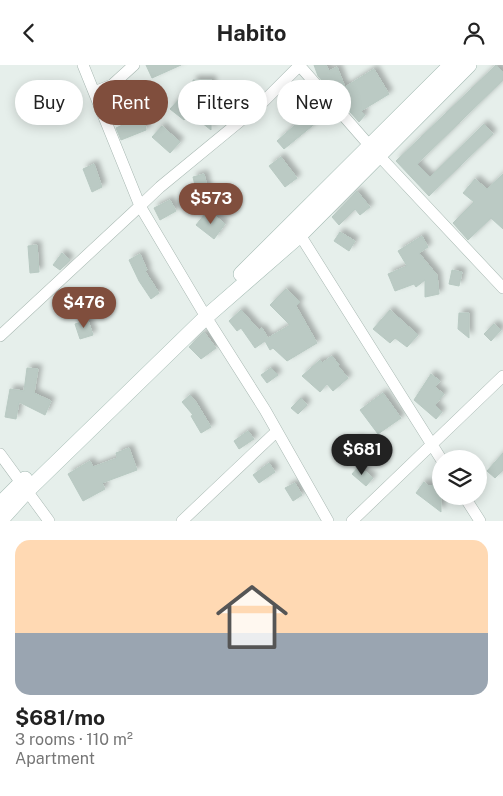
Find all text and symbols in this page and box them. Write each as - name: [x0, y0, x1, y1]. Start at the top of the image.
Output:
- icon: back: [15, 19, 43, 47]
- icon: person: [460, 19, 488, 47]
- text: Habito: [216, 20, 287, 46]
- chip: Buy: [15, 80, 83, 125]
- chip: Rent: [93, 80, 168, 125]
- chip: Filters: [178, 80, 267, 125]
- chip: New: [277, 80, 351, 125]
- pin: $573: [181, 183, 241, 225]
- text: $573: [190, 189, 232, 208]
- pin: $476: [54, 287, 114, 329]
- text: $476: [63, 293, 105, 312]
- pin: $681: [332, 433, 392, 476]
- text: $681: [343, 440, 382, 459]
- map controls: [432, 450, 487, 505]
- button: layers: [432, 450, 487, 505]
- icon: home: [207, 572, 297, 662]
- text: $681/mo: [15, 705, 105, 730]
- text: 3 rooms · 110 m²: [15, 730, 133, 749]
- text: Apartment: [15, 749, 95, 768]

